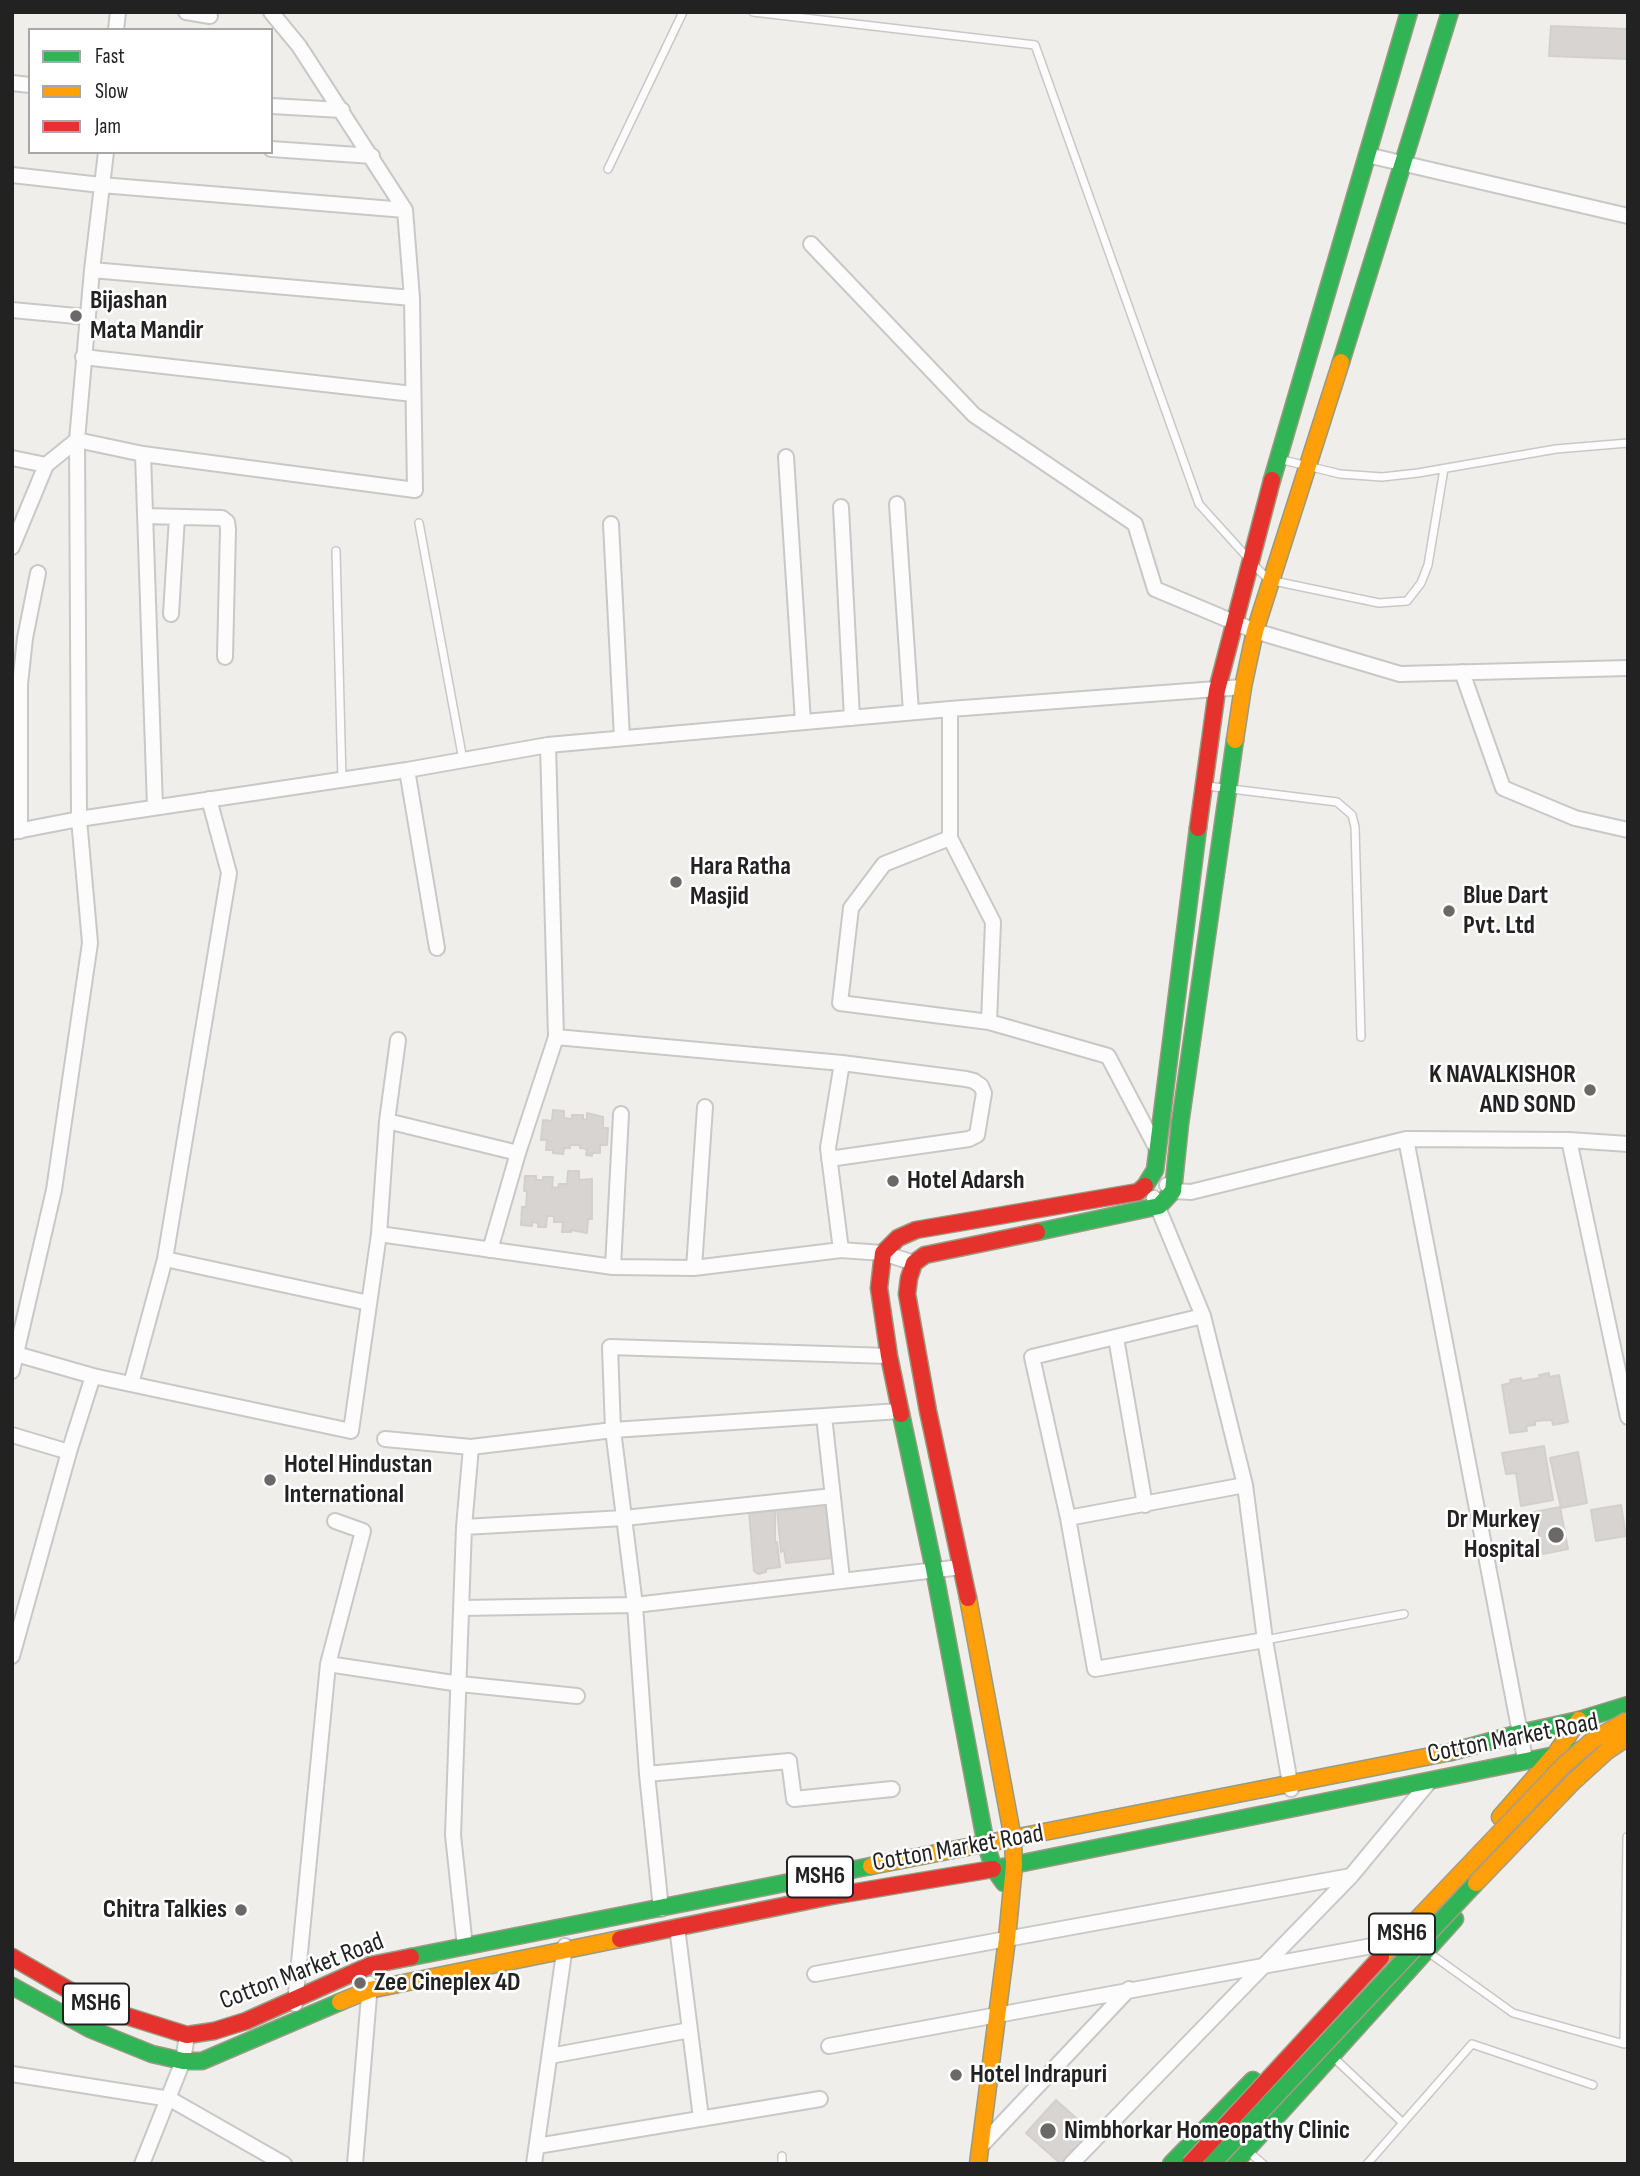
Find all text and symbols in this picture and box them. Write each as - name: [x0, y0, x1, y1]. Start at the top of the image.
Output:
- legend: [28, 28, 273, 154]
- text: Fast: [95, 44, 125, 69]
- text: Slow: [95, 79, 128, 104]
- text: Jam: [95, 114, 121, 139]
- place label: Bijashan Mata Mandir: [90, 285, 204, 346]
- marker: Bijashan Mata Mandir: [68, 308, 84, 324]
- place label: Hara Ratha Masjid: [690, 851, 791, 912]
- marker: Hara Ratha Masjid: [668, 874, 684, 890]
- place label: Blue Dart Pvt. Ltd: [1463, 880, 1548, 942]
- marker: Blue Dart Pvt. Ltd: [1441, 903, 1457, 919]
- place label: K NAVALKISHOR AND SOND: [1429, 1059, 1576, 1120]
- marker: K NAVALKISHOR AND SOND: [1582, 1082, 1598, 1098]
- place label: Hotel Adarsh: [907, 1165, 1025, 1197]
- marker: Hotel Adarsh: [885, 1173, 901, 1189]
- place label: Hotel Hindustan International: [284, 1449, 432, 1510]
- marker: Hotel Hindustan International: [262, 1472, 278, 1488]
- place label: Dr Murkey Hospital: [1446, 1504, 1540, 1566]
- marker: Dr Murkey Hospital: [1546, 1525, 1566, 1545]
- street label: Cotton Market Road: [1425, 1707, 1601, 1771]
- street label: Cotton Market Road: [870, 1819, 1046, 1879]
- road number: MSH6: [787, 1856, 853, 1898]
- place label: Chitra Talkies: [103, 1894, 227, 1926]
- marker: Chitra Talkies: [233, 1902, 249, 1918]
- road number: MSH6: [1369, 1913, 1435, 1954]
- street label: Cotton Market Road: [216, 1926, 388, 2018]
- place label: Zee Cineplex 4D: [374, 1967, 520, 1999]
- marker: Zee Cineplex 4D: [352, 1975, 368, 1991]
- road number: MSH6: [63, 1983, 129, 2024]
- place label: Hotel Indrapuri: [970, 2059, 1107, 2091]
- marker: Hotel Indrapuri: [948, 2067, 964, 2083]
- place label: Nimbhorkar Homeopathy Clinic: [1064, 2115, 1350, 2147]
- marker: Nimbhorkar Homeopathy Clinic: [1038, 2121, 1058, 2141]

